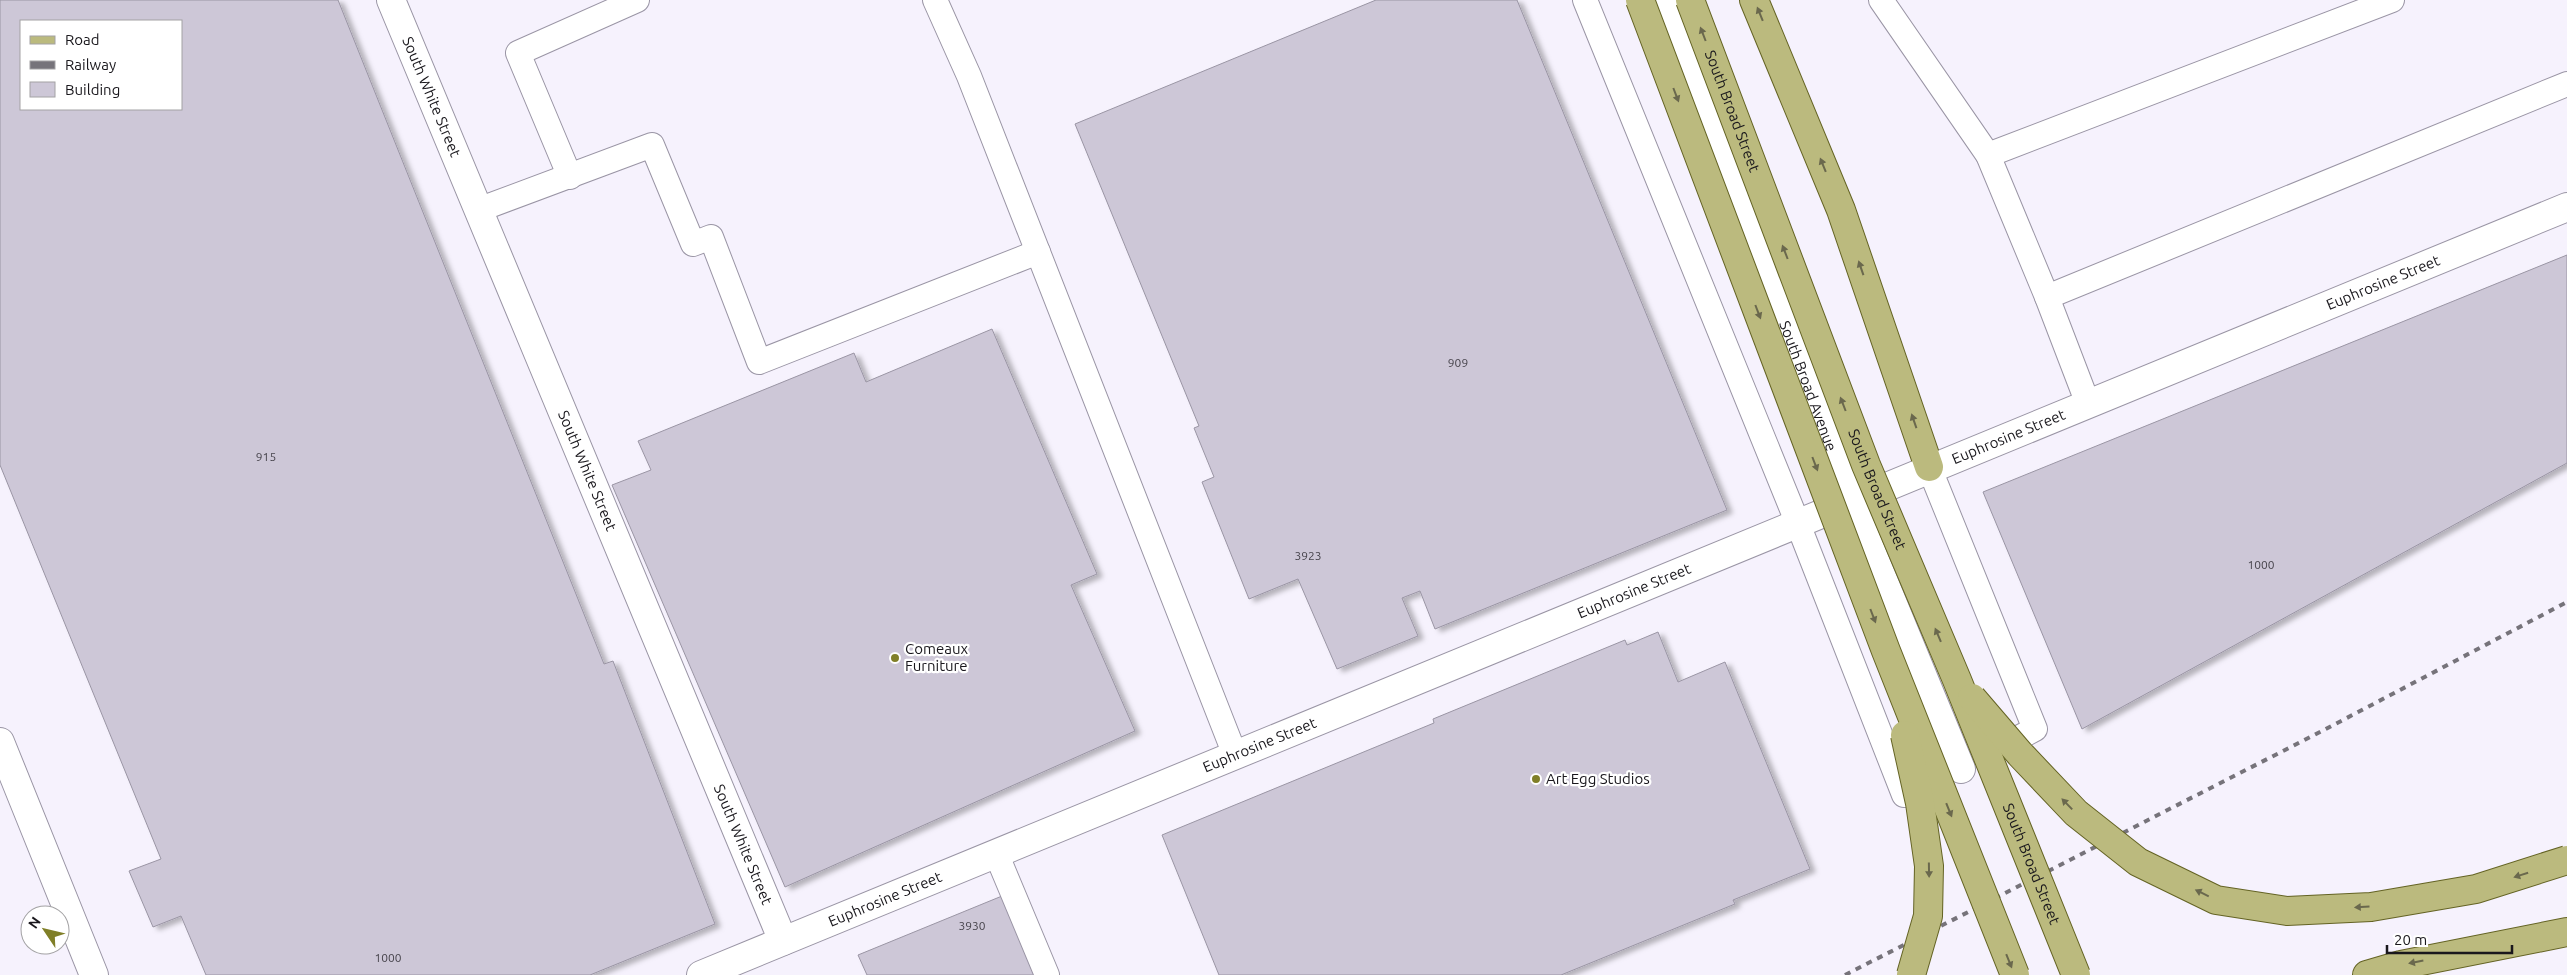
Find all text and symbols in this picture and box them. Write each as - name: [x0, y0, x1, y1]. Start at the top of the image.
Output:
- one-way arrow: [1756, 7, 1764, 22]
- legend: [20, 20, 182, 110]
- one-way arrow: [1699, 27, 1706, 42]
- text: Road: [65, 31, 100, 48]
- street label: South White Street: [399, 34, 464, 160]
- street label: South Broad Street: [1702, 48, 1763, 175]
- text: Railway: [65, 56, 116, 73]
- text: Building: [65, 81, 120, 98]
- one-way arrow: [1672, 88, 1680, 103]
- one-way arrow: [1818, 157, 1826, 172]
- one-way arrow: [1781, 245, 1789, 259]
- street label: Euphrosine Street: [2324, 251, 2442, 313]
- one-way arrow: [1857, 260, 1864, 275]
- one-way arrow: [1754, 305, 1762, 320]
- street label: South Broad Avenue: [1776, 318, 1840, 453]
- house number: 909: [1448, 356, 1468, 369]
- one-way arrow: [1839, 396, 1847, 411]
- street label: Euphrosine Street: [1949, 405, 2068, 467]
- street label: South White Street: [555, 408, 620, 533]
- one-way arrow: [1909, 414, 1917, 429]
- street label: South Broad Street: [1845, 427, 1910, 552]
- house number: 915: [256, 450, 276, 463]
- one-way arrow: [1811, 457, 1819, 472]
- house number: 3923: [1294, 549, 1322, 562]
- house number: 1000: [2247, 558, 2275, 571]
- street label: Euphrosine Street: [1575, 560, 1693, 621]
- one-way arrow: [1869, 609, 1877, 624]
- one-way arrow: [1933, 628, 1941, 642]
- place label: Comeaux Furniture: [905, 640, 968, 674]
- marker: Comeaux Furniture: [889, 652, 901, 664]
- street label: Euphrosine Street: [1200, 714, 1319, 776]
- place label: Art Egg Studios: [1546, 770, 1650, 787]
- marker: Art Egg Studios: [1530, 773, 1542, 785]
- street label: South White Street: [711, 782, 776, 907]
- one-way arrow: [2061, 798, 2073, 810]
- street label: South Broad Street: [2000, 801, 2064, 927]
- one-way arrow: [1945, 803, 1953, 818]
- one-way arrow: [1925, 862, 1933, 878]
- street label: Euphrosine Street: [826, 868, 944, 930]
- one-way arrow: [2513, 872, 2528, 879]
- one-way arrow: [2195, 889, 2209, 897]
- one-way arrow: [2354, 904, 2370, 912]
- north arrow: [20, 905, 70, 955]
- text: N: [25, 914, 44, 931]
- house number: 3930: [958, 919, 986, 932]
- scale bar: [2387, 922, 2512, 954]
- text: 20 m: [2394, 931, 2427, 948]
- house number: 1000: [374, 951, 402, 964]
- one-way arrow: [2005, 954, 2013, 969]
- one-way arrow: [2409, 958, 2424, 966]

